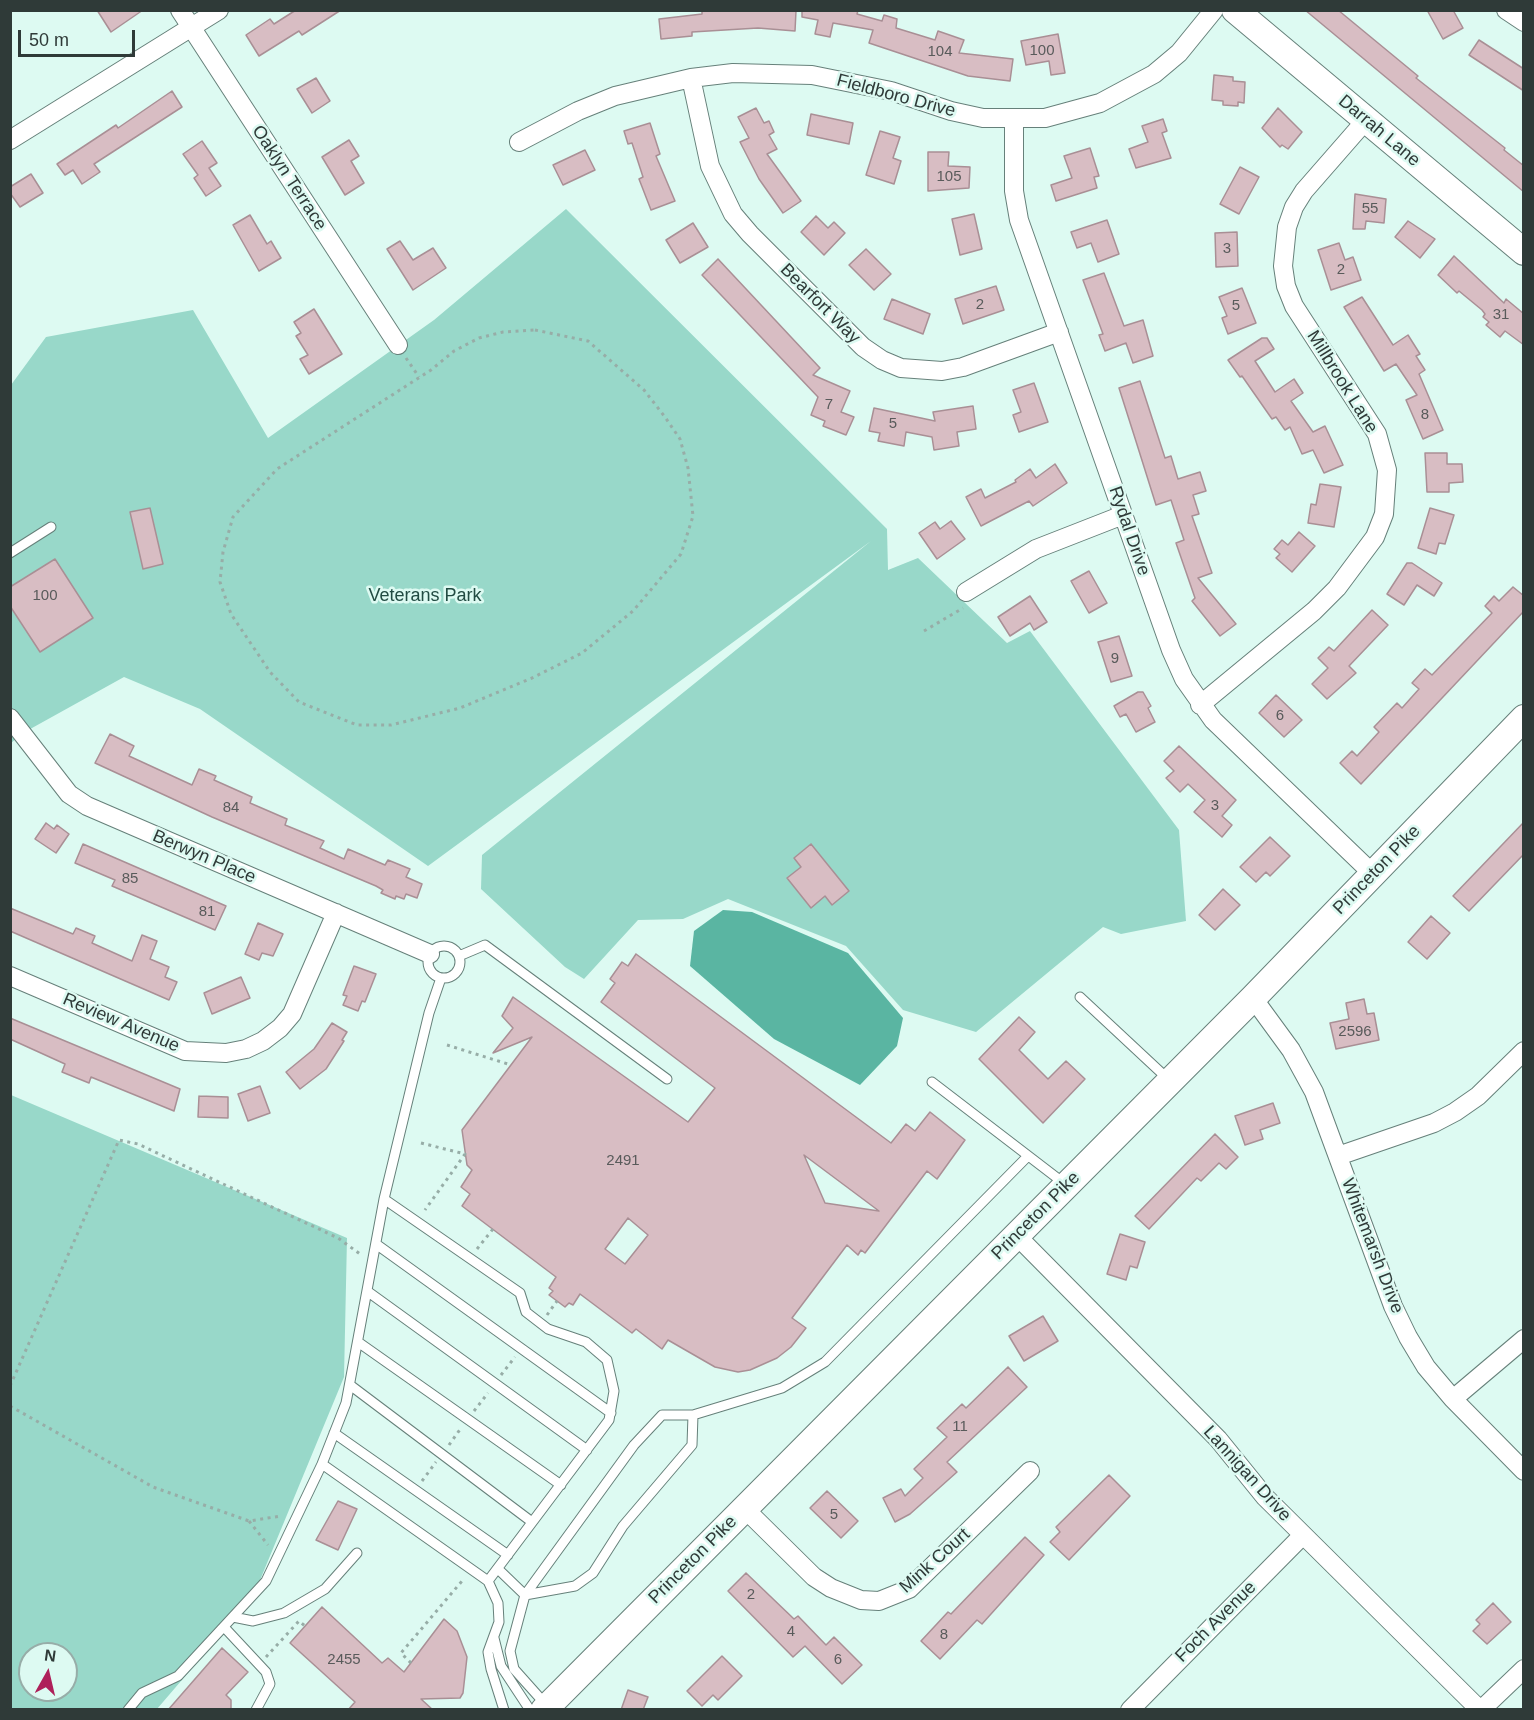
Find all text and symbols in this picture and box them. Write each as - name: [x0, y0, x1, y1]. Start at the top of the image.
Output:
- scale bar: [21, 18, 138, 56]
- text: 50 m: [29, 30, 69, 50]
- house number: 100: [1029, 42, 1055, 60]
- house number: 104: [927, 43, 953, 61]
- street label: Fieldboro Drive: [834, 70, 958, 122]
- street label: Darrah Lane: [1334, 91, 1424, 171]
- street label: Oaklyn Terrace: [247, 121, 331, 235]
- house number: 105: [936, 168, 962, 186]
- house number: 55: [1362, 200, 1378, 218]
- house number: 3: [1223, 240, 1231, 258]
- street label: Bearfort Way: [775, 259, 865, 349]
- house number: 2: [1337, 261, 1345, 279]
- house number: 2: [976, 296, 984, 314]
- house number: 5: [1232, 297, 1240, 315]
- house number: 31: [1493, 306, 1509, 324]
- street label: Millbrook Lane: [1302, 327, 1382, 437]
- house number: 7: [825, 396, 833, 414]
- house number: 8: [1421, 406, 1429, 424]
- house number: 5: [889, 415, 897, 433]
- street label: Rydal Drive: [1104, 484, 1154, 578]
- park label: Veterans Park: [368, 585, 482, 607]
- house number: 100: [32, 587, 58, 605]
- house number: 9: [1111, 650, 1119, 668]
- house number: 6: [1276, 707, 1284, 725]
- house number: 3: [1211, 797, 1219, 815]
- house number: 84: [223, 799, 239, 817]
- street label: Princeton Pike: [1329, 821, 1425, 919]
- street label: Berwyn Place: [149, 826, 259, 888]
- house number: 85: [122, 870, 138, 888]
- house number: 81: [199, 903, 215, 921]
- street label: Review Avenue: [59, 989, 183, 1057]
- house number: 2596: [1338, 1023, 1372, 1041]
- house number: 2491: [606, 1152, 640, 1170]
- street label: Princeton Pike: [987, 1167, 1085, 1265]
- street label: Whitemarsh Drive: [1336, 1175, 1408, 1317]
- house number: 11: [952, 1418, 968, 1436]
- street label: Lannigan Drive: [1198, 1422, 1296, 1526]
- house number: 5: [830, 1506, 838, 1524]
- street label: Princeton Pike: [644, 1511, 742, 1609]
- street label: Mink Court: [895, 1524, 975, 1598]
- street label: Foch Avenue: [1171, 1577, 1261, 1667]
- house number: 2: [747, 1586, 755, 1604]
- house number: 4: [787, 1623, 795, 1641]
- house number: 8: [940, 1626, 948, 1644]
- north arrow: [18, 1642, 78, 1702]
- text: N: [43, 1646, 57, 1665]
- house number: 2455: [327, 1651, 361, 1669]
- house number: 6: [834, 1651, 842, 1669]

